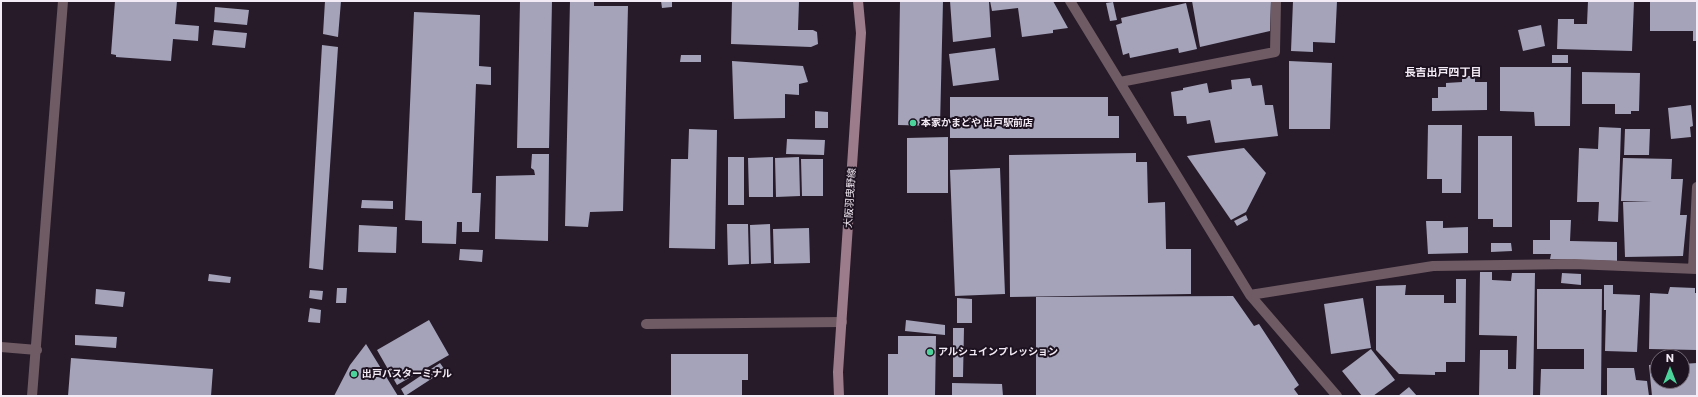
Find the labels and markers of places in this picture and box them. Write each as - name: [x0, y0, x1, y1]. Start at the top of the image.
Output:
- place label: 本家かまどや 出戸駅前店: [921, 117, 1033, 129]
- marker: 本家かまどや 出戸駅前店: [908, 118, 918, 128]
- place label: アルシュインプレッション: [938, 346, 1058, 358]
- marker: アルシュインプレッション: [925, 347, 935, 357]
- place label: 出戸バスターミナル: [362, 368, 452, 380]
- marker: 出戸バスターミナル: [349, 369, 359, 379]

